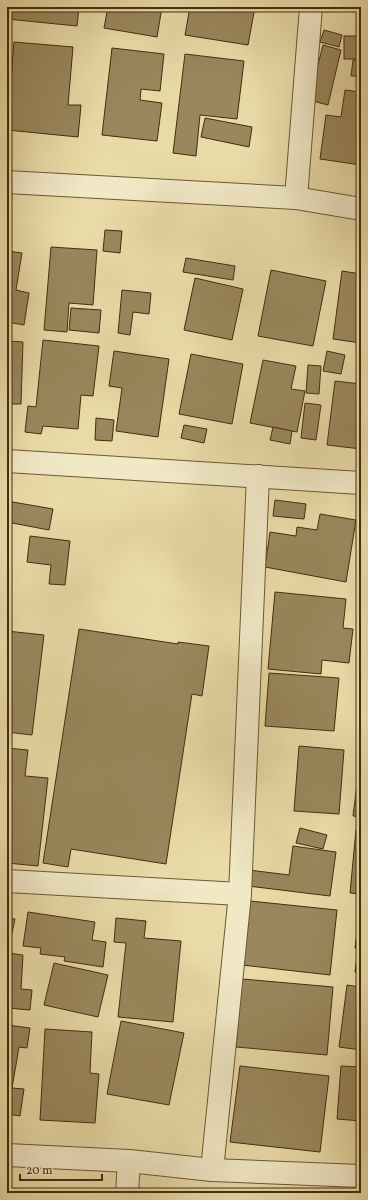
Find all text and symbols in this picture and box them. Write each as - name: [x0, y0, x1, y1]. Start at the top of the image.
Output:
- scale bar: [20, 1156, 102, 1182]
- text: 20 m: [26, 1163, 53, 1179]

